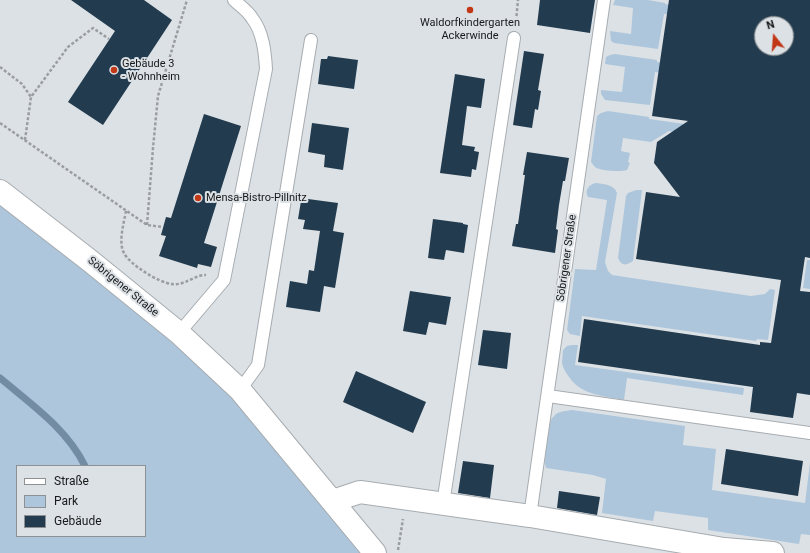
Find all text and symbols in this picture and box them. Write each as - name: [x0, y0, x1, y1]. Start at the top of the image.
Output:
- marker: Waldorfkindergarten Ackerwinde: [465, 5, 475, 15]
- place label: Waldorfkindergarten Ackerwinde: [420, 16, 520, 42]
- north arrow: [754, 16, 794, 56]
- text: N: [765, 18, 776, 32]
- place label: Gebäude 3 - Wohnheim: [122, 57, 180, 83]
- marker: Gebäude 3 - Wohnheim: [109, 65, 119, 75]
- place label: Mensa-Bistro-Pillnitz: [206, 191, 307, 205]
- marker: Mensa-Bistro-Pillnitz: [193, 193, 203, 203]
- street label: Söbrigener Straße: [554, 214, 580, 302]
- street label: Söbrigener Straße: [85, 254, 161, 320]
- legend: [16, 465, 146, 537]
- text: Straße: [54, 474, 89, 488]
- text: Park: [54, 494, 78, 508]
- text: Gebäude: [54, 514, 102, 528]

